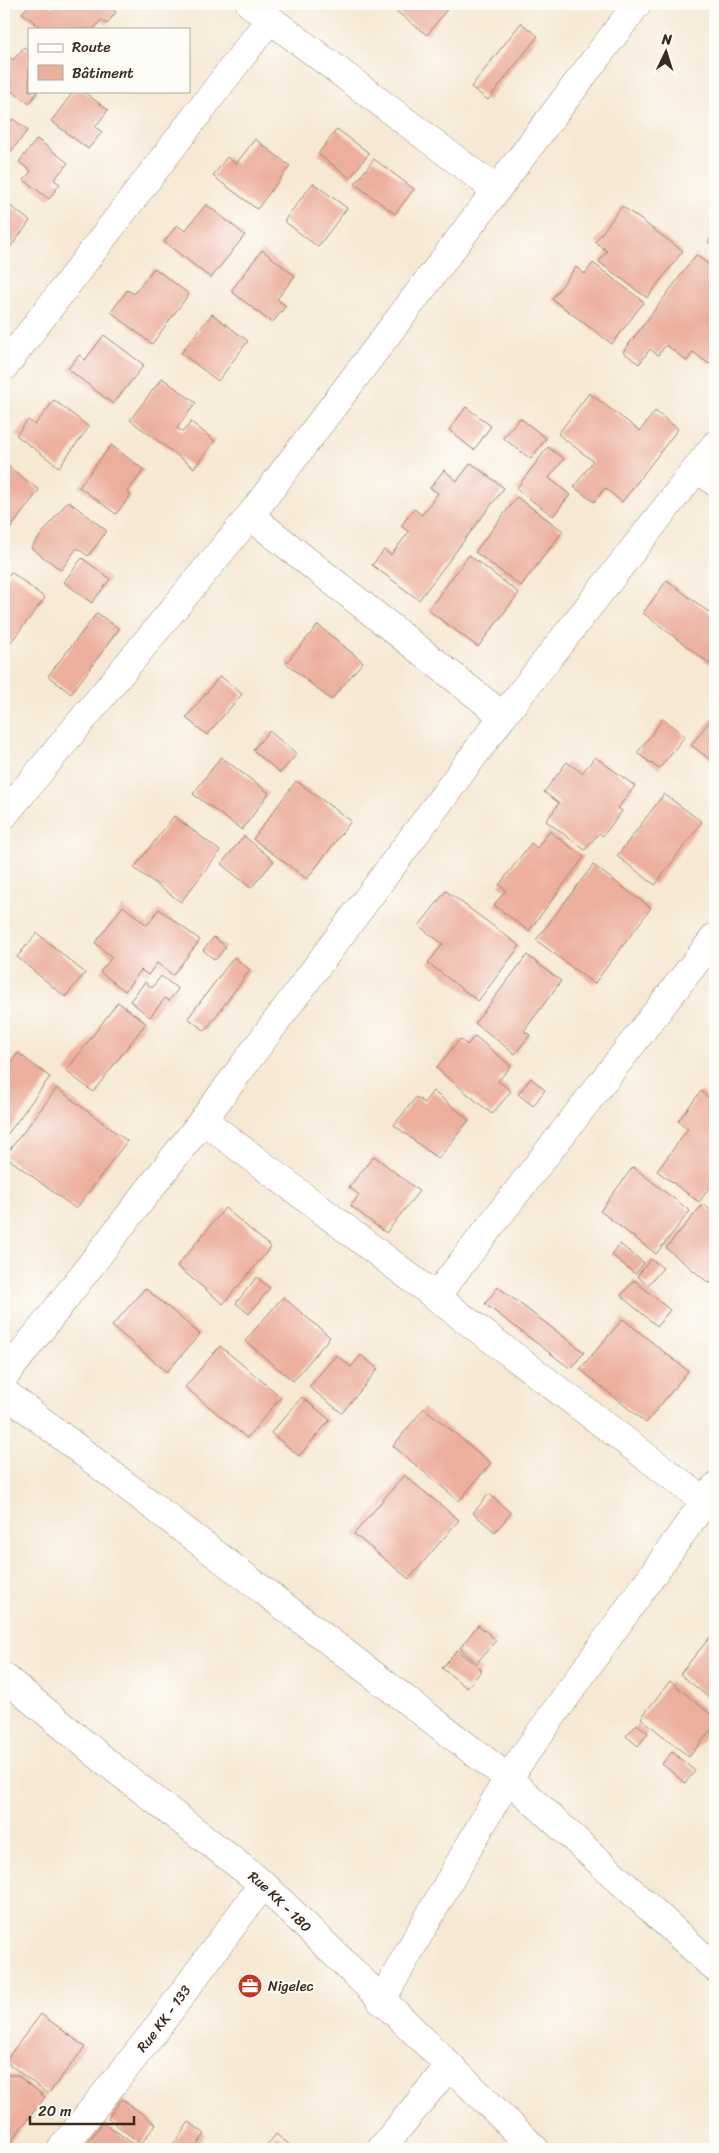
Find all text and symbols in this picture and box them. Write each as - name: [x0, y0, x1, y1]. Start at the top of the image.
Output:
- text: N: [660, 27, 673, 52]
- legend: [28, 28, 190, 92]
- north arrow: [642, 28, 692, 78]
- text: Route: [72, 34, 111, 60]
- text: Bâtiment: [72, 60, 134, 86]
- street label: Rue KK - 180: [242, 1865, 318, 1939]
- office icon: Nigelec: [237, 1973, 263, 1999]
- place label: Nigelec: [268, 1974, 314, 1999]
- street label: Rue KK - 133: [130, 1980, 198, 2058]
- scale bar: [30, 2093, 134, 2125]
- text: 20 m: [38, 2098, 72, 2124]

